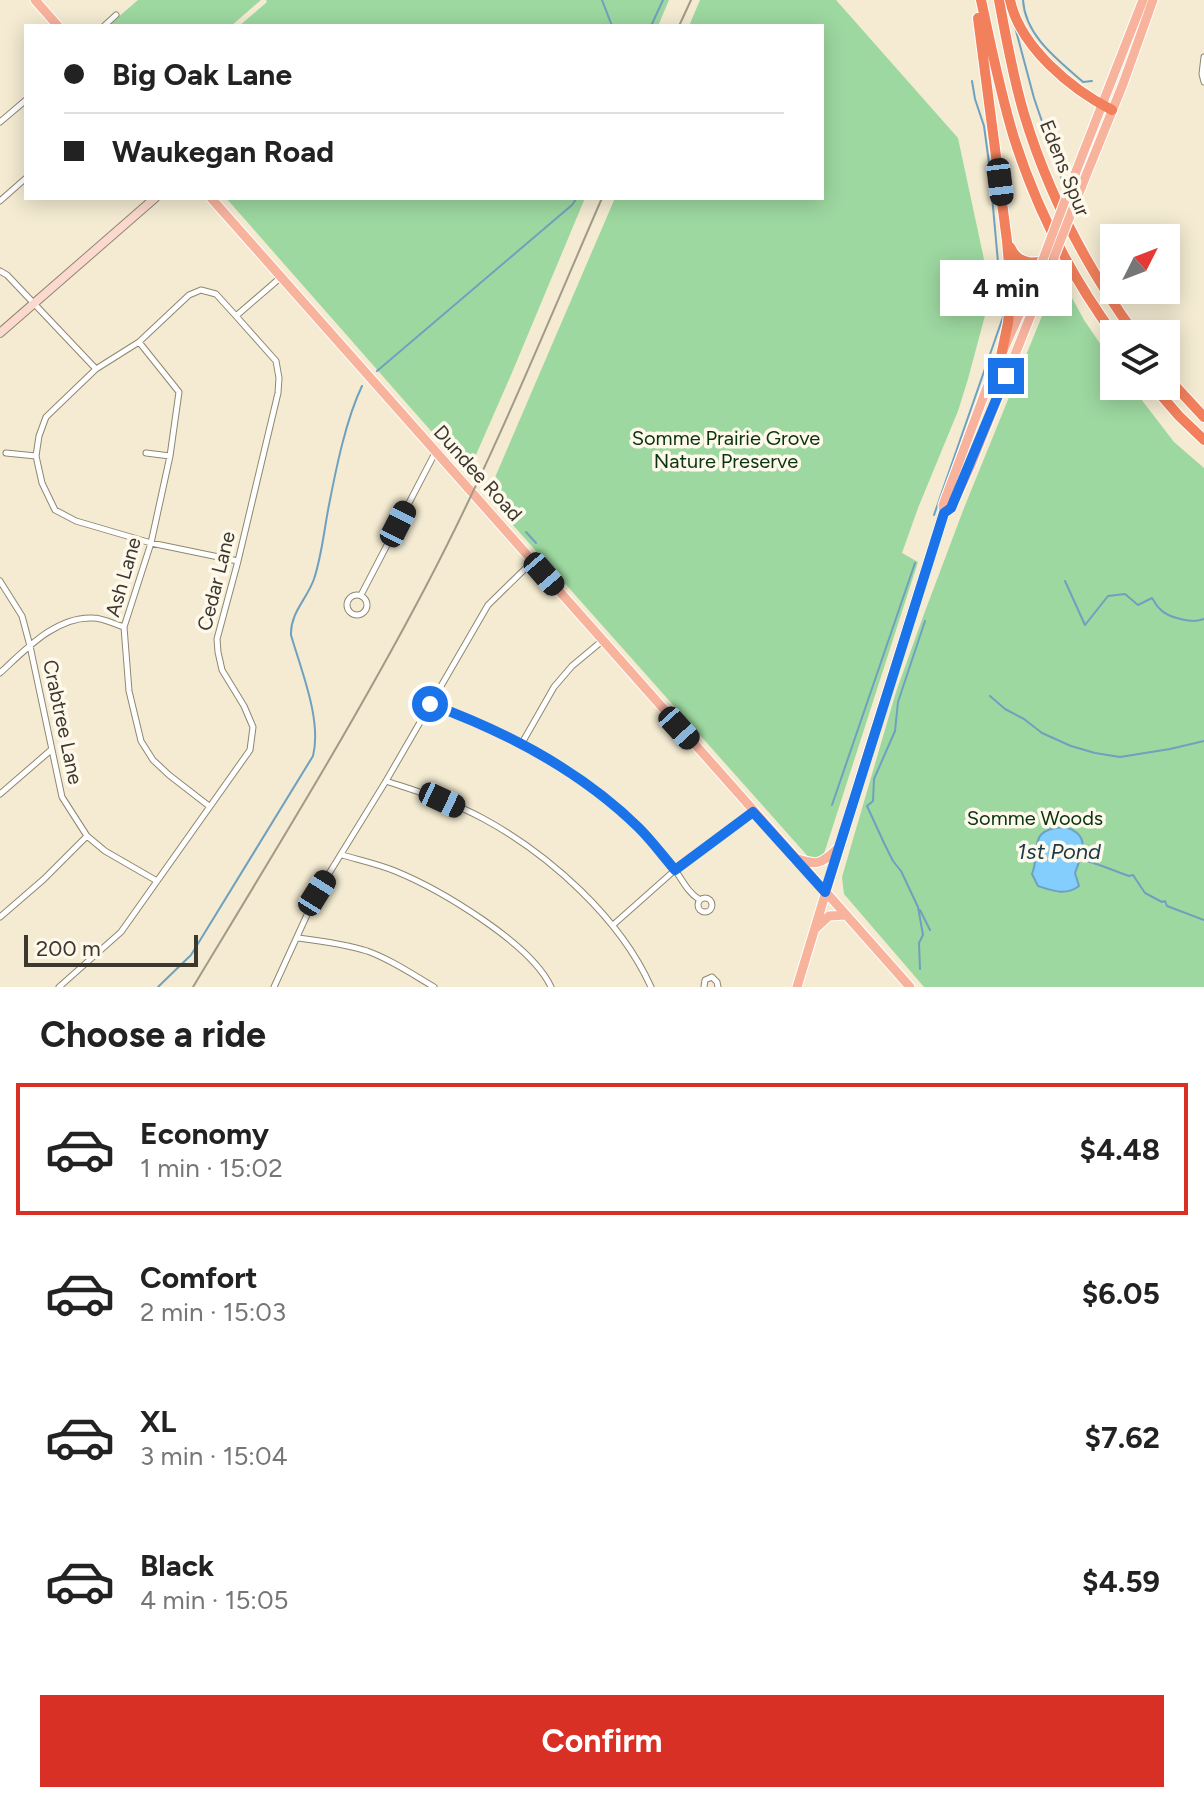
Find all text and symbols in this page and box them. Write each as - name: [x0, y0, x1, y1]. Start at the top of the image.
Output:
- text: Big Oak Lane: [112, 56, 292, 93]
- street label: Edens Spur: [1035, 116, 1095, 220]
- text: Waukegan Road: [112, 133, 334, 170]
- car: [985, 157, 1015, 207]
- north arrow: [1100, 224, 1180, 304]
- map controls: [1100, 224, 1180, 400]
- callout: 4 min: [940, 260, 1072, 316]
- text: 4 min: [973, 272, 1039, 304]
- button: layers: [1100, 320, 1180, 400]
- route end: [988, 358, 1024, 394]
- street label: Dundee Road: [429, 420, 527, 526]
- park label: Somme Prairie Grove Nature Preserve: [632, 426, 820, 473]
- car: [376, 497, 420, 551]
- street label: Cedar Lane: [192, 529, 240, 633]
- street label: Ash Lane: [100, 534, 146, 620]
- car: [519, 548, 569, 600]
- street label: Crabtree Lane: [38, 657, 88, 787]
- route start: [412, 686, 448, 722]
- car: [654, 702, 704, 754]
- car: [415, 779, 469, 821]
- park label: Somme Woods: [967, 806, 1103, 830]
- water label: 1st Pond: [1017, 838, 1102, 865]
- car: [294, 866, 340, 920]
- scale bar: [24, 931, 198, 967]
- text: 200 m: [36, 935, 101, 962]
- text: Choose a ride: [40, 1013, 266, 1056]
- icon: car: [44, 1113, 116, 1185]
- text: Economy: [140, 1115, 269, 1152]
- text: $4.48: [1080, 1131, 1160, 1168]
- text: 1 min · 15:02: [140, 1152, 283, 1184]
- icon: car: [44, 1257, 116, 1329]
- text: Comfort: [140, 1259, 258, 1296]
- text: $6.05: [1082, 1275, 1160, 1312]
- text: 2 min · 15:03: [140, 1296, 286, 1328]
- icon: car: [44, 1401, 116, 1473]
- text: XL: [140, 1403, 176, 1440]
- text: $7.62: [1084, 1419, 1160, 1456]
- text: 3 min · 15:04: [140, 1440, 288, 1472]
- icon: car: [44, 1545, 116, 1617]
- text: Black: [140, 1547, 214, 1584]
- text: $4.59: [1082, 1563, 1160, 1600]
- text: 4 min · 15:05: [140, 1584, 289, 1616]
- button: Confirm: [40, 1695, 1164, 1787]

